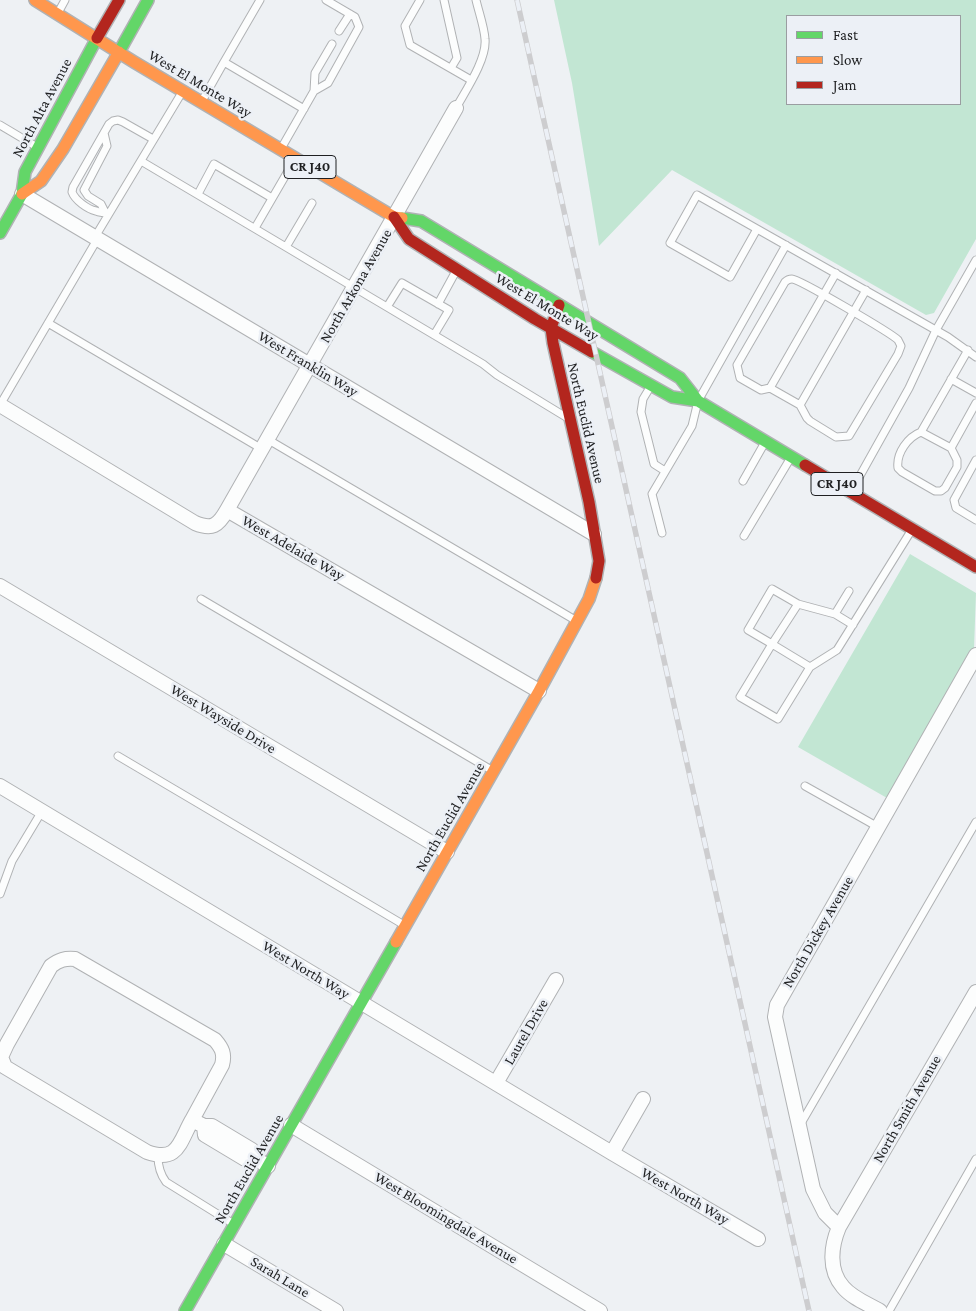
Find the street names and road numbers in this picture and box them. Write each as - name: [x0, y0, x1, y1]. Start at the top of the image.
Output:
- street label: West El Monte Way: [145, 46, 255, 122]
- street label: North Alta Avenue: [8, 55, 76, 161]
- road number: CR J40: [284, 156, 336, 178]
- street label: North Arkona Avenue: [316, 226, 396, 346]
- street label: West El Monte Way: [492, 269, 602, 345]
- street label: West Franklin Way: [255, 327, 361, 401]
- street label: North Euclid Avenue: [563, 361, 609, 485]
- road number: CR J40: [811, 472, 863, 496]
- street label: West Adelaide Way: [239, 511, 347, 585]
- street label: West Wayside Drive: [167, 680, 279, 758]
- street label: North Euclid Avenue: [411, 759, 489, 875]
- street label: North Dickey Avenue: [779, 873, 857, 991]
- street label: West North Way: [259, 937, 353, 1003]
- street label: Laurel Drive: [500, 996, 552, 1068]
- street label: North Smith Avenue: [869, 1052, 945, 1166]
- street label: North Euclid Avenue: [210, 1111, 288, 1227]
- street label: West North Way: [638, 1164, 732, 1228]
- street label: West Bloomingdale Avenue: [371, 1168, 521, 1268]
- street label: Sarah Lane: [247, 1252, 313, 1302]

